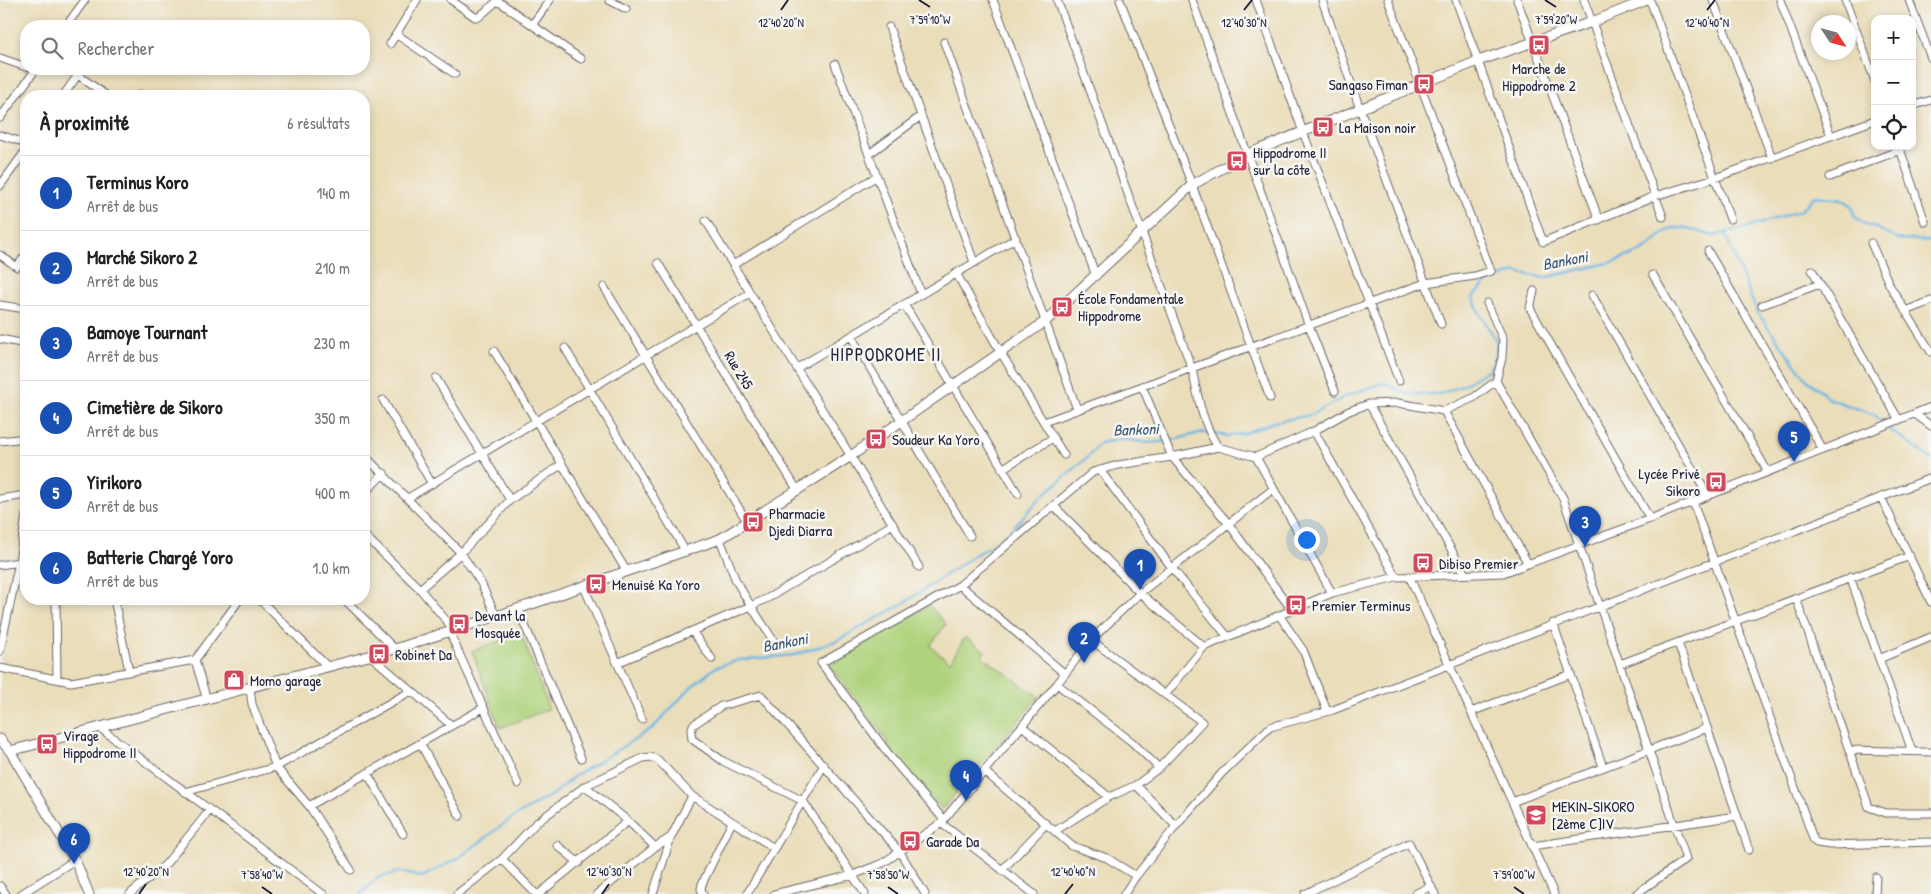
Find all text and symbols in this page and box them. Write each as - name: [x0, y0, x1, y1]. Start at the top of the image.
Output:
- text: 7°59'10"W: [910, 11, 951, 28]
- text: 7°59'20"W: [1535, 11, 1578, 28]
- text: 12°40'20"N: [758, 14, 804, 31]
- text: 12°40'30"N: [1221, 14, 1267, 31]
- text: 12°40'40"N: [1685, 14, 1729, 31]
- north arrow: [1811, 15, 1856, 60]
- map controls: [1871, 15, 1916, 150]
- button: +: [1871, 15, 1916, 60]
- search box: [20, 20, 370, 75]
- bus stop icon: Marche de Hippodrome 2: [1527, 33, 1551, 57]
- icon: search: [38, 34, 66, 62]
- text: Rechercher: [78, 35, 155, 61]
- place label: Marche de Hippodrome 2: [1502, 58, 1576, 96]
- button: −: [1871, 60, 1916, 105]
- bus stop icon: Sangaso Fiman: [1412, 72, 1436, 96]
- place label: Sangaso Fiman: [1329, 74, 1408, 95]
- button: locate: [1871, 105, 1916, 150]
- text: À proximité: [40, 108, 129, 137]
- text: 6 résultats: [287, 112, 350, 134]
- bus stop icon: La Maison noir: [1311, 115, 1335, 139]
- place label: La Maison noir: [1339, 117, 1416, 138]
- place label: Hippodrome II sur la côte: [1253, 142, 1327, 180]
- bus stop icon: Hippodrome II sur la côte: [1225, 149, 1249, 173]
- text: Terminus Koro: [87, 169, 188, 195]
- text: 1: [53, 182, 59, 204]
- text: 140 m: [316, 182, 350, 204]
- text: Arrêt de bus: [87, 195, 158, 217]
- text: Marché Sikoro 2: [87, 244, 197, 270]
- water label: Bankoni: [1541, 245, 1591, 275]
- text: 2: [52, 257, 60, 279]
- text: 210 m: [315, 257, 350, 279]
- text: Arrêt de bus: [87, 270, 158, 292]
- place label: École Fondamentale Hippodrome: [1078, 288, 1184, 326]
- bus stop icon: École Fondamentale Hippodrome: [1050, 295, 1074, 319]
- text: Bamoye Tournant: [87, 319, 207, 345]
- text: 3: [52, 332, 60, 354]
- text: 230 m: [314, 332, 350, 354]
- district label: HIPPODROME II: [831, 342, 941, 367]
- text: Arrêt de bus: [87, 345, 158, 367]
- street label: Rue 245: [719, 347, 759, 394]
- text: Cimetière de Sikoro: [87, 394, 223, 420]
- text: 4: [53, 407, 59, 429]
- text: 350 m: [314, 407, 350, 429]
- water label: Bankoni: [1113, 417, 1161, 441]
- text: Arrêt de bus: [87, 420, 158, 442]
- pin: 5: [1778, 421, 1810, 462]
- bus stop icon: Soudeur Ka Yoro: [864, 427, 888, 451]
- place label: Soudeur Ka Yoro: [892, 429, 980, 450]
- place label: Lycée Privé Sikoro: [1639, 463, 1700, 501]
- text: Yirikoro: [87, 469, 142, 495]
- bus stop icon: Lycée Privé Sikoro: [1704, 470, 1728, 494]
- text: 5: [53, 482, 59, 504]
- text: 400 m: [315, 482, 350, 504]
- text: Arrêt de bus: [87, 495, 158, 517]
- place label: Pharmacie Djedi Diarra: [769, 503, 832, 541]
- pin: 3: [1569, 506, 1601, 547]
- bus stop icon: Pharmacie Djedi Diarra: [741, 510, 765, 534]
- your location: [1294, 527, 1320, 553]
- text: Batterie Chargé Yoro: [87, 544, 233, 570]
- pin: 1: [1124, 549, 1156, 590]
- bus stop icon: Dibiso Premier: [1411, 551, 1435, 575]
- place label: Dibiso Premier: [1439, 553, 1519, 574]
- text: 6: [53, 557, 59, 579]
- text: 1.0 km: [312, 557, 350, 579]
- text: Arrêt de bus: [87, 570, 158, 592]
- bus stop icon: Menuisé Ka Yoro: [584, 572, 608, 596]
- place label: Menuisé Ka Yoro: [612, 574, 700, 595]
- bus stop icon: Premier Terminus: [1284, 593, 1308, 617]
- place label: Premier Terminus: [1312, 595, 1411, 616]
- place label: Devant la Mosquée: [475, 605, 525, 643]
- bus stop icon: Devant la Mosquée: [447, 612, 471, 636]
- pin: 2: [1068, 622, 1100, 663]
- water label: Bankoni: [761, 627, 811, 657]
- bus stop icon: Robinet Da: [367, 642, 391, 666]
- place label: Robinet Da: [395, 644, 452, 665]
- shop icon: Momo garage: [222, 668, 246, 692]
- place label: Momo garage: [250, 670, 322, 691]
- place label: Virage Hippodrome II: [63, 725, 137, 763]
- bus stop icon: Virage Hippodrome II: [35, 732, 59, 756]
- pin: 4: [950, 760, 982, 801]
- place label: MEKIN-SIKORO [2ème C]IV: [1552, 796, 1635, 834]
- school or university icon: MEKIN-SIKORO [2ème C]IV: [1524, 803, 1548, 827]
- pin: 6: [58, 823, 90, 864]
- bus stop icon: Garade Da: [898, 829, 922, 853]
- place label: Garade Da: [926, 831, 979, 852]
- text: 12°40'20"N: [123, 863, 169, 880]
- text: 12°40'30"N: [586, 863, 632, 880]
- text: 12°40'40"N: [1051, 863, 1095, 880]
- text: 7°58'40"W: [241, 866, 284, 883]
- text: 7°58'50"W: [867, 866, 910, 883]
- text: 7°59'00"W: [1493, 866, 1536, 883]

